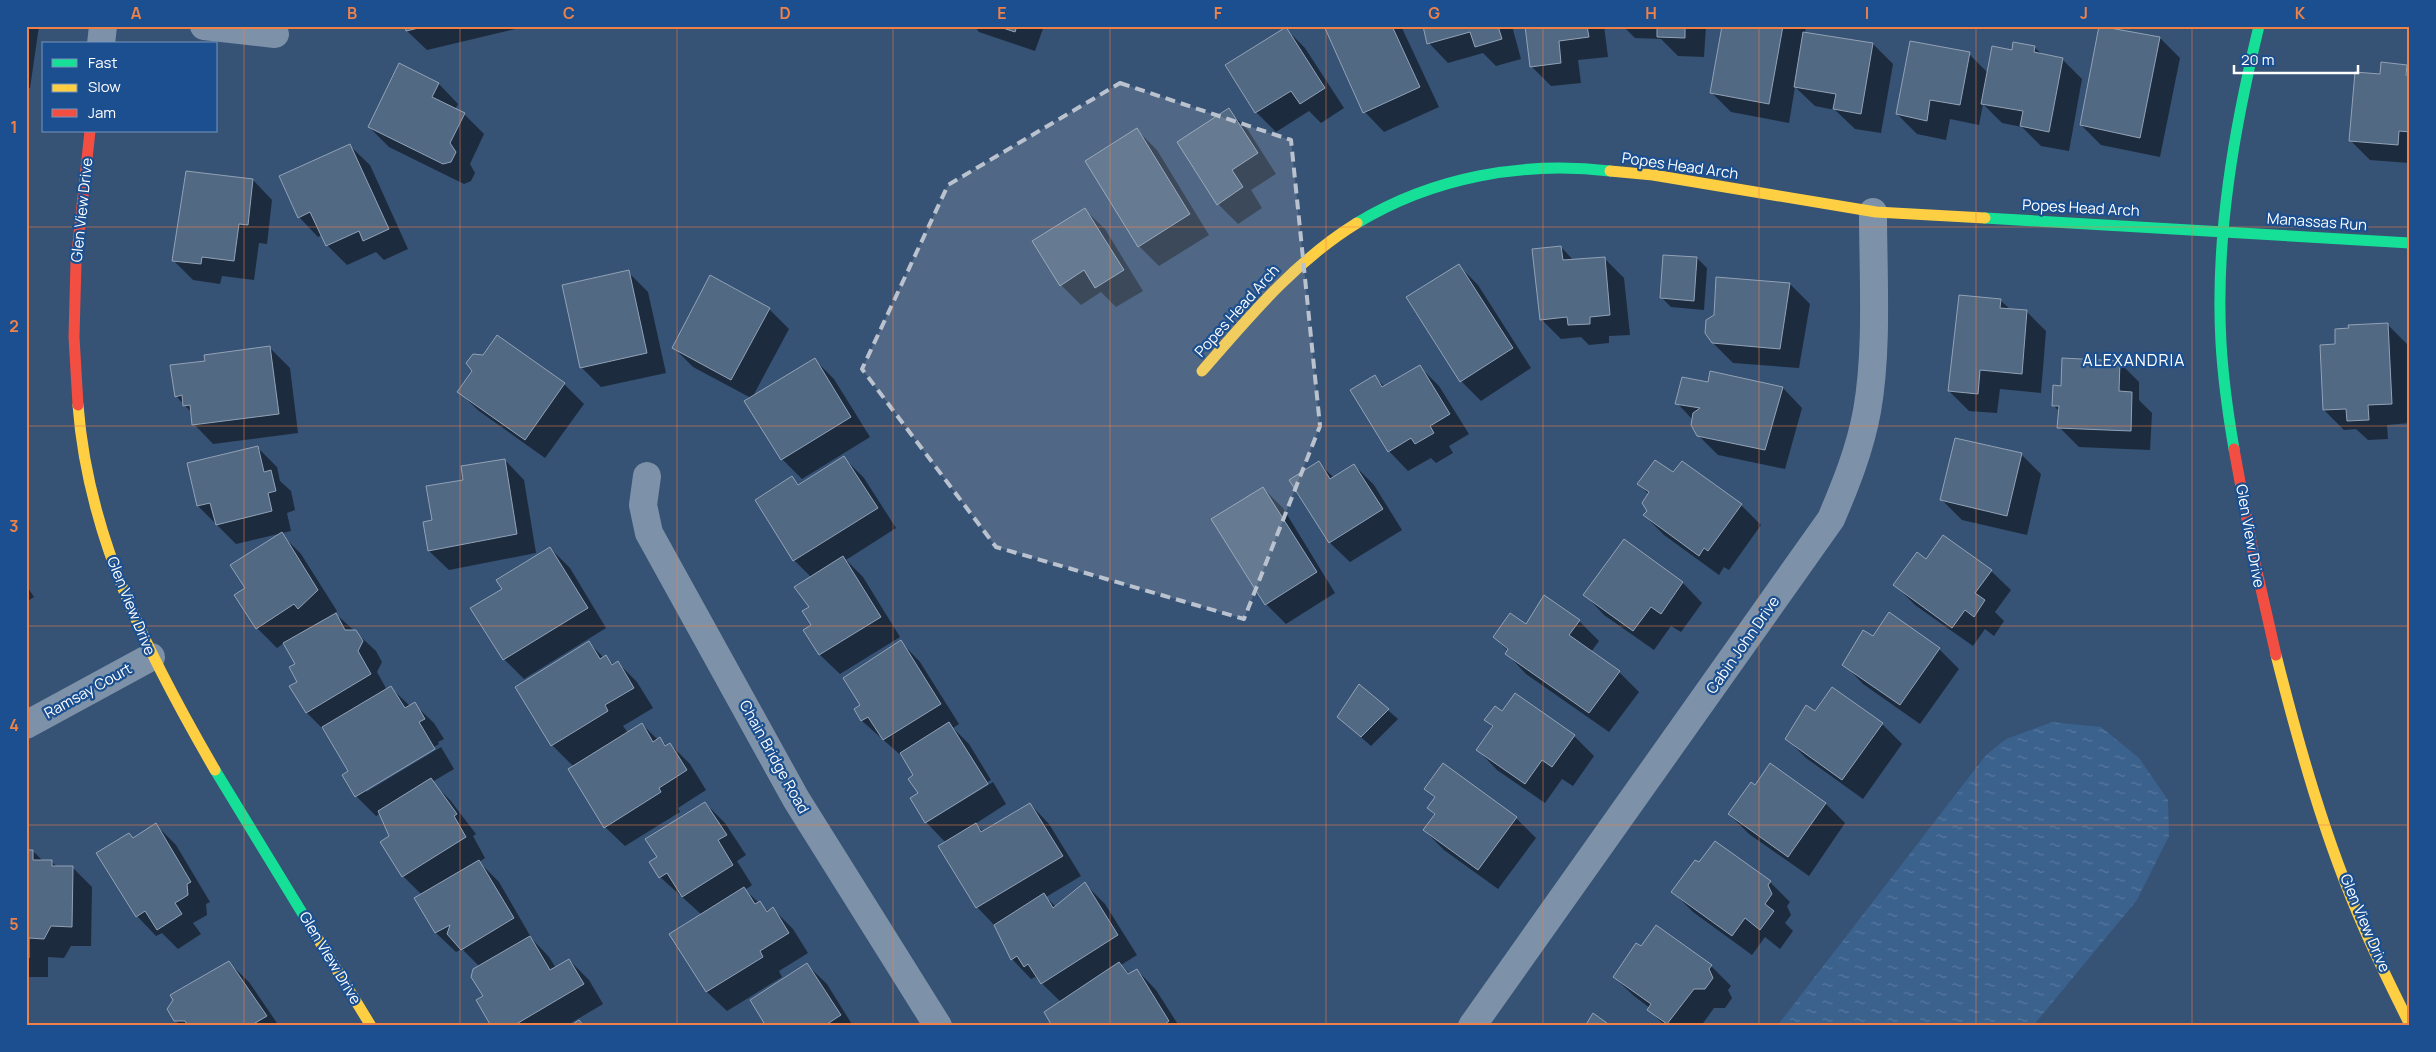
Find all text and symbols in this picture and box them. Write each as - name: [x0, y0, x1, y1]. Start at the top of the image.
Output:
- text: A: [131, 2, 142, 24]
- text: B: [347, 2, 357, 24]
- text: C: [563, 2, 575, 24]
- text: D: [779, 2, 791, 24]
- text: E: [997, 2, 1007, 24]
- text: F: [1214, 2, 1223, 24]
- text: G: [1428, 2, 1440, 24]
- text: H: [1645, 2, 1657, 24]
- text: I: [1865, 2, 1869, 24]
- text: J: [2080, 2, 2088, 24]
- text: K: [2295, 2, 2306, 24]
- legend: [42, 42, 218, 132]
- scale bar: [2234, 42, 2357, 74]
- text: 20 m: [2241, 49, 2274, 70]
- text: Fast: [88, 52, 117, 73]
- text: Slow: [88, 76, 121, 97]
- text: Jam: [88, 102, 116, 123]
- text: 1: [10, 116, 18, 138]
- street label: Popes Head Arch: [1620, 147, 1740, 184]
- street label: Glen View Drive: [66, 156, 97, 263]
- street label: Popes Head Arch: [2022, 194, 2140, 221]
- street label: Manassas Run: [2266, 208, 2368, 235]
- street label: Popes Head Arch: [1190, 260, 1284, 361]
- text: 2: [9, 315, 19, 337]
- district label: ALEXANDRIA: [2083, 349, 2185, 371]
- street label: Glen View Drive: [2231, 482, 2270, 590]
- text: 3: [9, 515, 19, 537]
- street label: Glen View Drive: [102, 553, 161, 659]
- street label: Cabin John Drive: [1701, 591, 1784, 698]
- street label: Ramsay Court: [40, 658, 135, 723]
- street label: Chain Bridge Road: [735, 696, 814, 817]
- text: 4: [9, 714, 19, 736]
- street label: Glen View Drive: [2335, 870, 2396, 975]
- street label: Glen View Drive: [294, 907, 367, 1008]
- text: 5: [9, 913, 19, 935]

